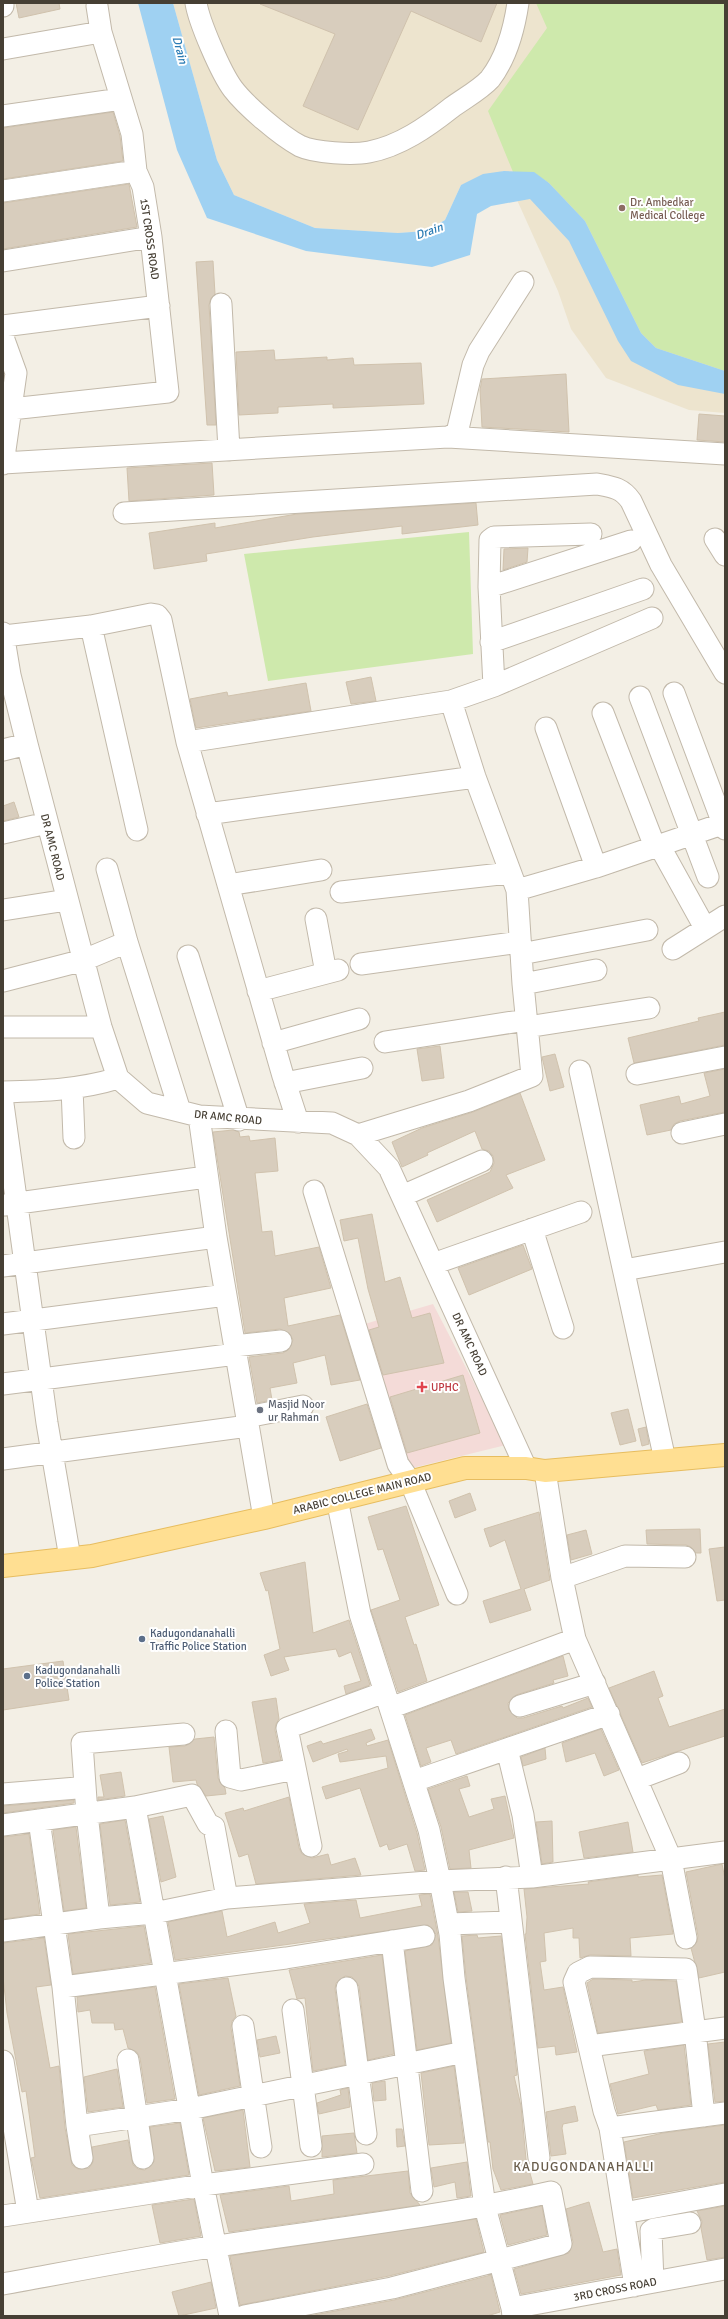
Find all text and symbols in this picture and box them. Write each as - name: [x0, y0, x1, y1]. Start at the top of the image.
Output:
- water label: Drain: [169, 35, 191, 66]
- place label: Dr. Ambedkar Medical College: [630, 196, 705, 222]
- street label: 1ST CROSS ROAD: [137, 198, 162, 281]
- marker: Dr. Ambedkar Medical College: [617, 203, 627, 213]
- water label: Drain: [413, 219, 445, 243]
- street label: DR AMC ROAD: [38, 812, 67, 882]
- street label: DR AMC ROAD: [193, 1107, 263, 1128]
- street label: DR AMC ROAD: [449, 1311, 490, 1378]
- marker: UPHC: [416, 1381, 428, 1393]
- place label: UPHC: [431, 1381, 459, 1394]
- place label: Masjid Noor ur Rahman: [268, 1398, 325, 1424]
- marker: Masjid Noor ur Rahman: [255, 1405, 265, 1415]
- street label: ARABIC COLLEGE MAIN ROAD: [292, 1470, 433, 1517]
- place label: Kadugondanahalli Traffic Police Station: [150, 1627, 247, 1653]
- marker: Kadugondanahalli Traffic Police Station: [137, 1634, 147, 1644]
- place label: Kadugondanahalli Police Station: [35, 1664, 120, 1690]
- marker: Kadugondanahalli Police Station: [22, 1671, 32, 1681]
- district label: KADUGONDANAHALLI: [513, 2159, 655, 2175]
- street label: 3RD CROSS ROAD: [572, 2275, 658, 2304]

